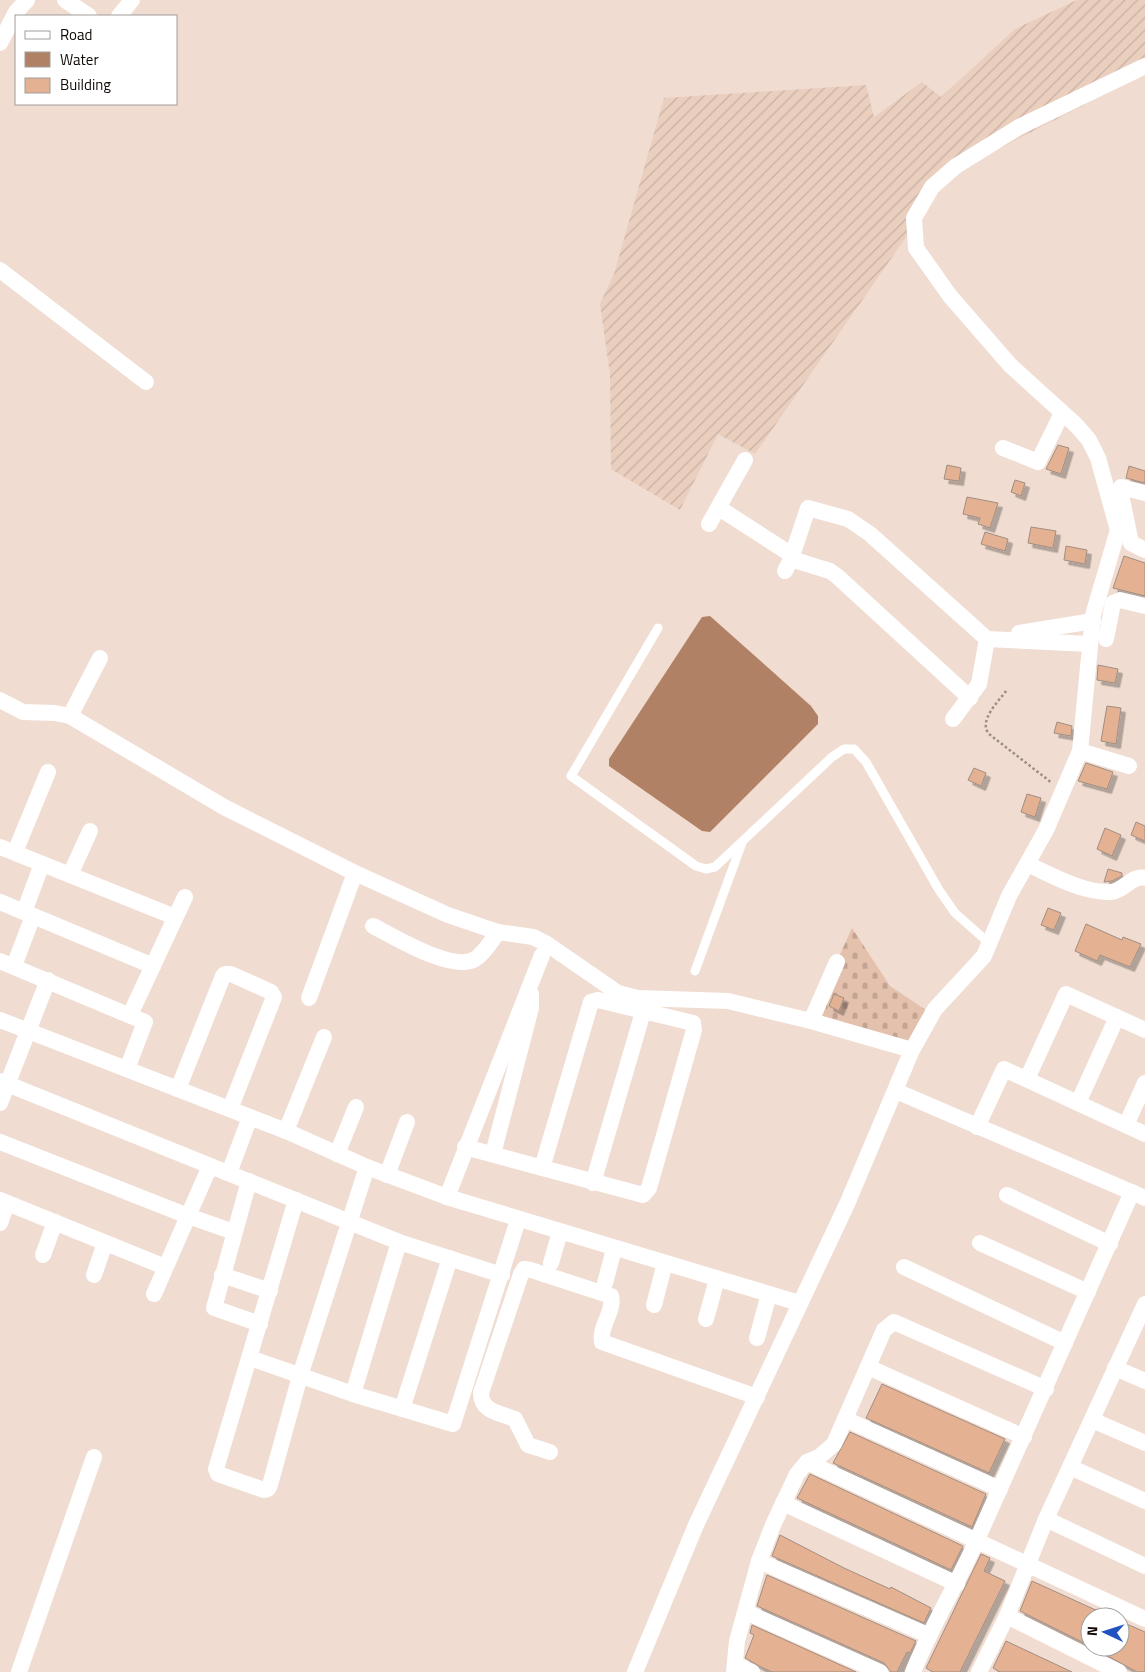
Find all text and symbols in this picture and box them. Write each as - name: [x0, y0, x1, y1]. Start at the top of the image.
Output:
- legend: [15, 15, 178, 105]
- text: Road: [60, 23, 92, 46]
- text: Water: [60, 48, 99, 71]
- text: Building: [60, 73, 111, 96]
- north arrow: [1080, 1607, 1130, 1657]
- text: N: [1081, 1625, 1102, 1637]

